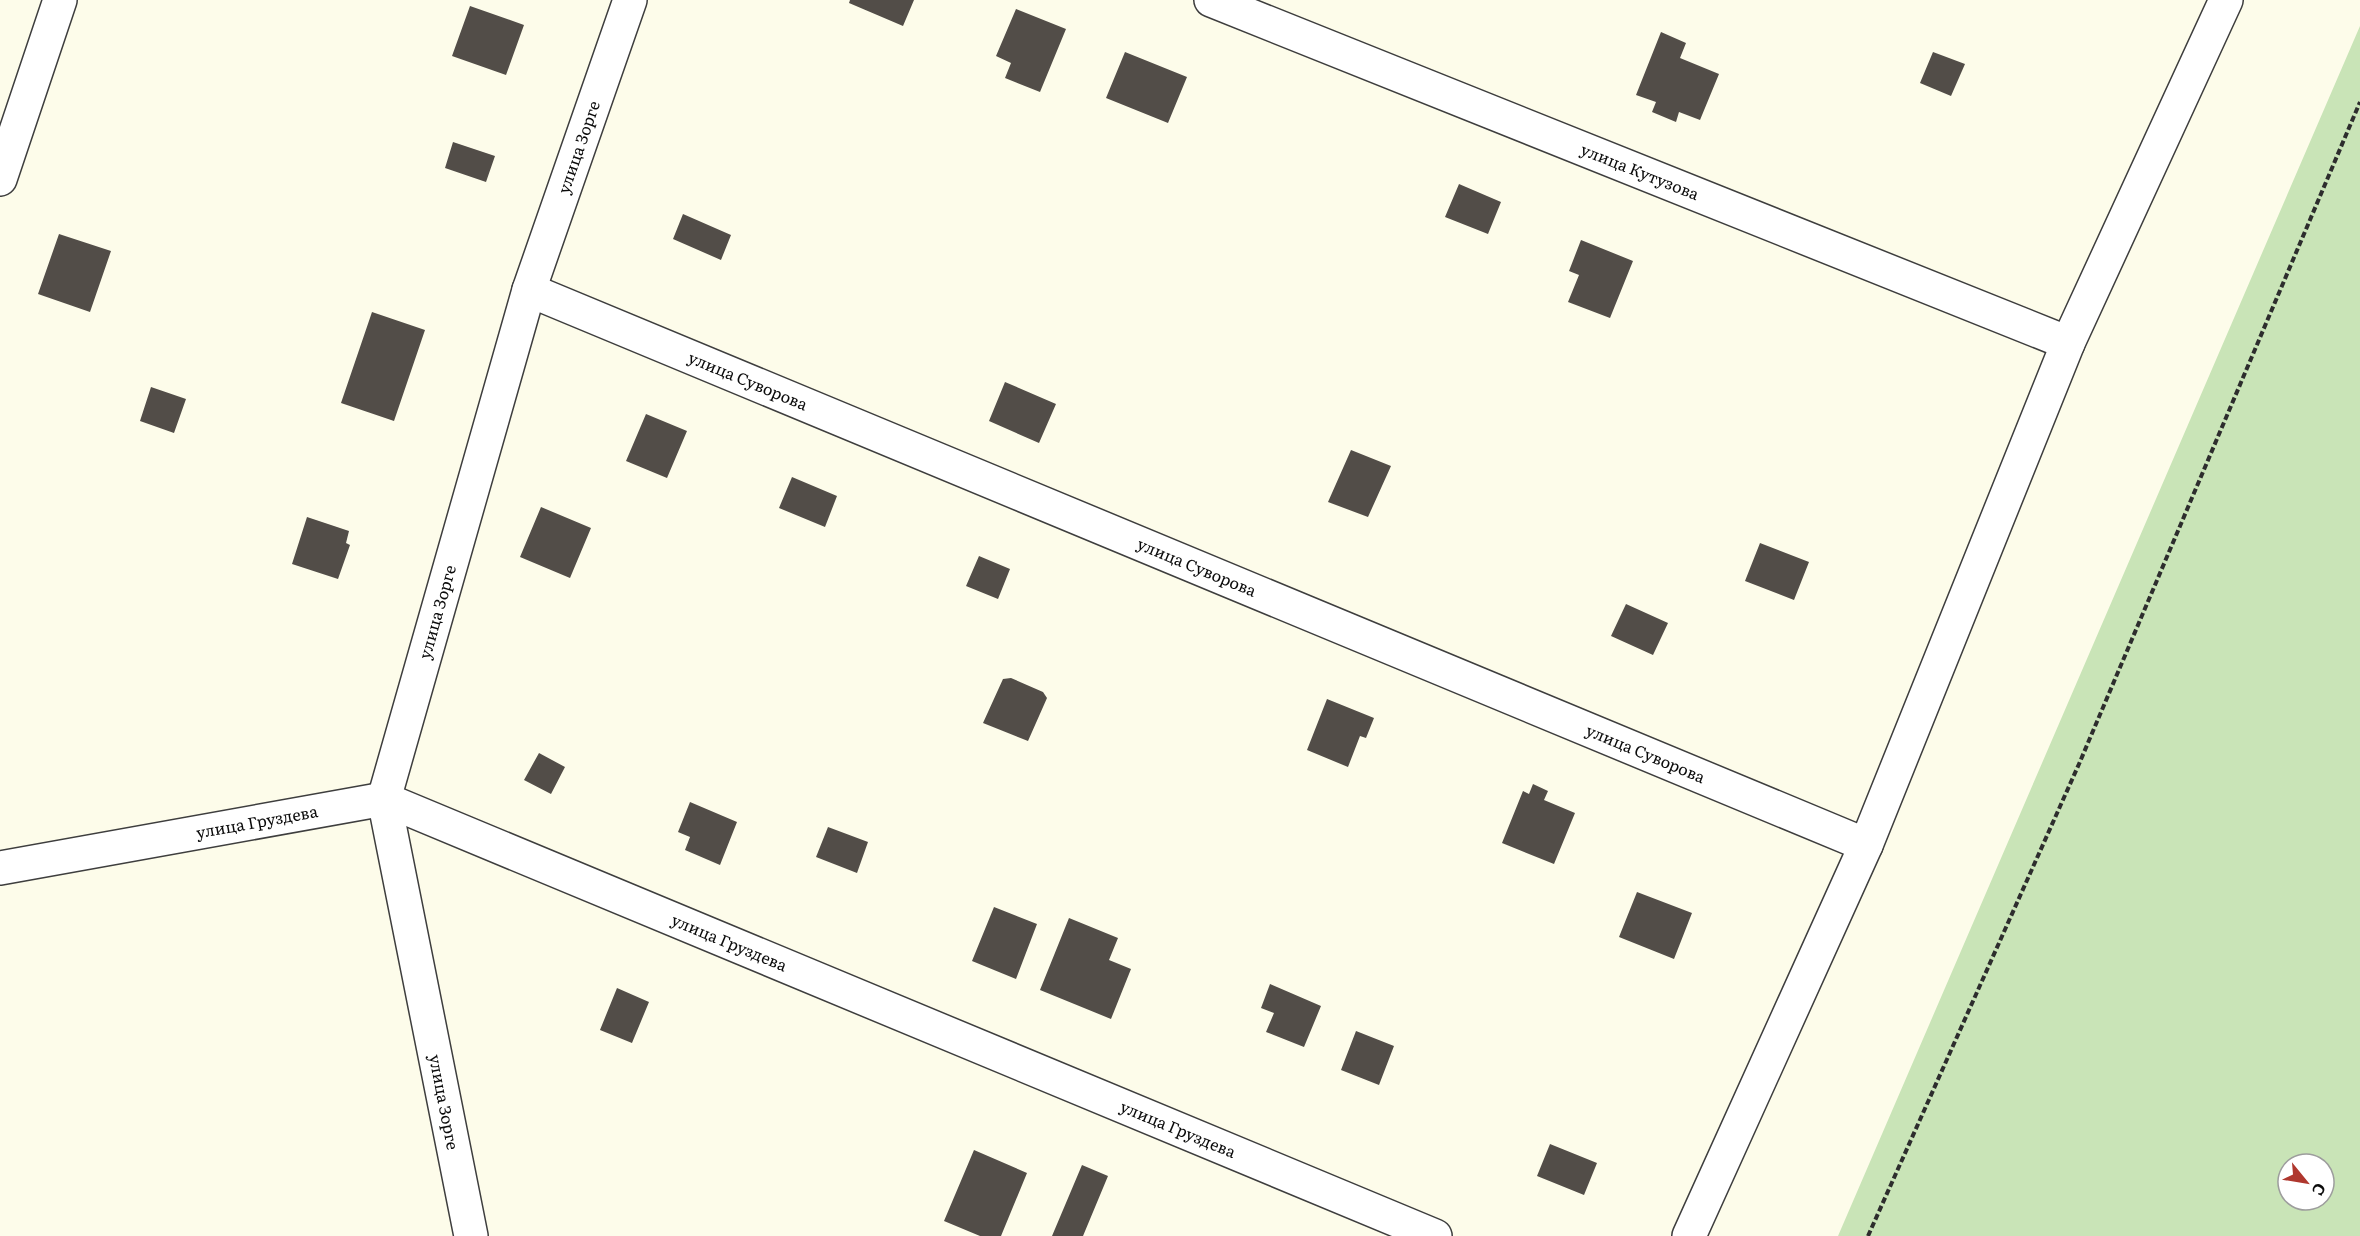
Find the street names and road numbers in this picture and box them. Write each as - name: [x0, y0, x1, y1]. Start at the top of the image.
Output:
- street label: улица Зорге: [551, 97, 605, 197]
- street label: улица Кутузова: [1577, 136, 1703, 205]
- street label: улица Суворова: [685, 344, 812, 416]
- street label: улица Суворова: [1134, 531, 1261, 602]
- street label: улица Зорге: [411, 562, 461, 662]
- street label: улица Суворова: [1583, 717, 1710, 788]
- street label: улица Груздева: [194, 798, 320, 844]
- street label: улица Груздева: [668, 907, 792, 977]
- street label: улица Зорге: [424, 1052, 466, 1152]
- street label: улица Груздева: [1117, 1093, 1240, 1163]

